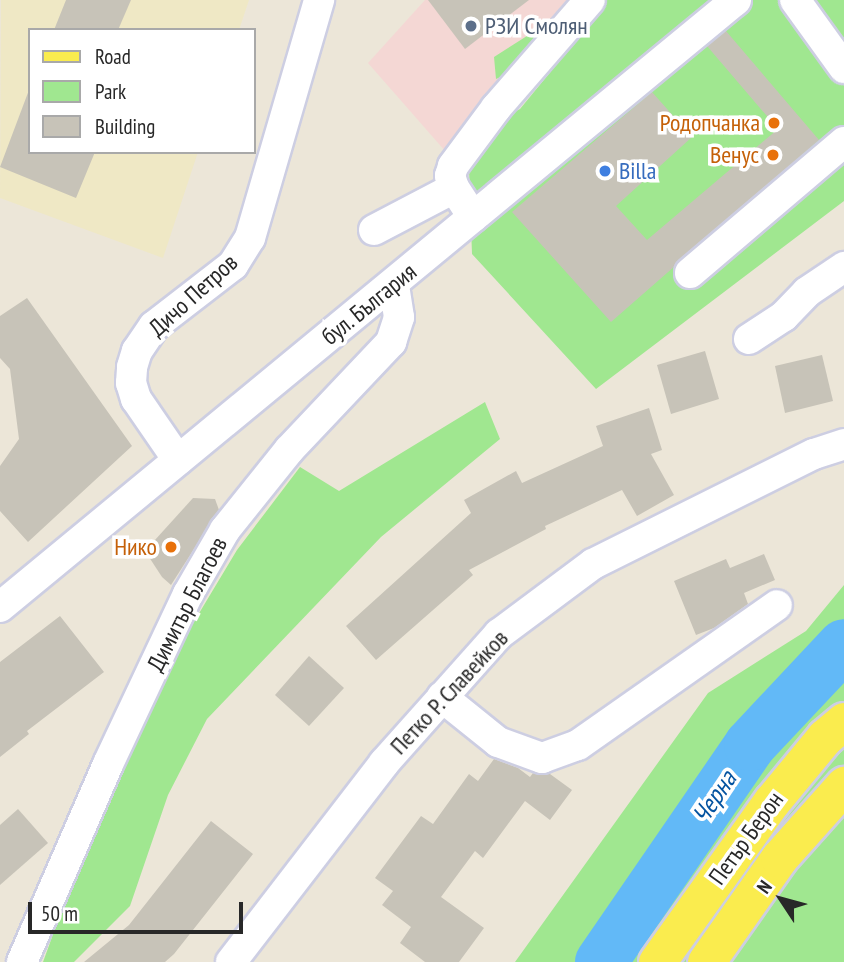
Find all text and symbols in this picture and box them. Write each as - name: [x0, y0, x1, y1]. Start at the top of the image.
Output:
- place label: РЗИ Смолян: [485, 12, 588, 40]
- marker: РЗИ Смолян: [463, 18, 479, 34]
- legend: [28, 28, 256, 154]
- text: Road: [95, 43, 131, 70]
- text: Park: [95, 78, 126, 105]
- place label: Родопчанка: [660, 109, 760, 137]
- text: Building: [95, 113, 155, 140]
- marker: Родопчанка: [766, 115, 782, 131]
- place label: Венус: [710, 141, 759, 169]
- marker: Венус: [765, 147, 781, 163]
- place label: Billa: [619, 157, 656, 185]
- marker: Billa: [597, 163, 613, 179]
- street label: Дичо Петров: [143, 248, 243, 342]
- street label: бул. България: [315, 257, 423, 351]
- street label: Димитър Благоев: [141, 532, 233, 676]
- place label: Нико: [114, 533, 157, 561]
- marker: Нико: [163, 539, 179, 555]
- street label: Петко Р. Славейков: [384, 623, 514, 761]
- water label: Черна: [685, 765, 743, 829]
- street label: Петър Берон: [703, 786, 789, 890]
- north arrow: [746, 864, 816, 934]
- text: N: [751, 875, 777, 898]
- scale bar: [32, 888, 247, 932]
- text: 50 m: [41, 900, 78, 927]

